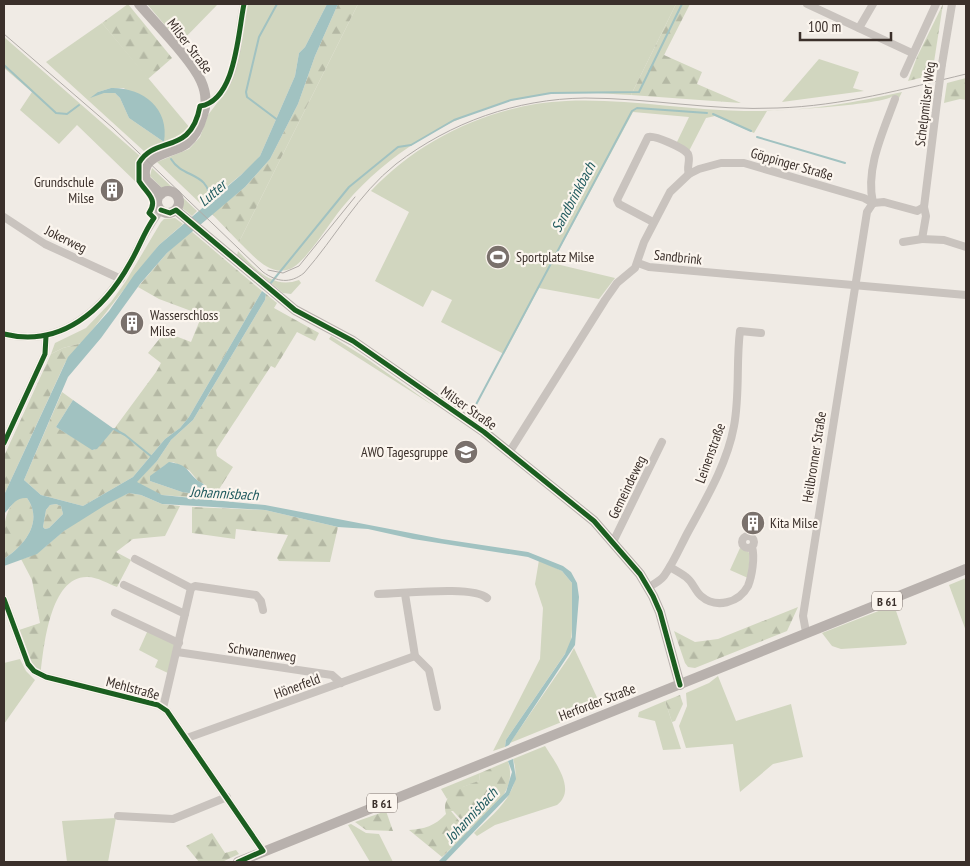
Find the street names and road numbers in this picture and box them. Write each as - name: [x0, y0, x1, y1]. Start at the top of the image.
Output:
- street label: Milser Straße: [163, 15, 217, 77]
- street label: Schelpmilser Weg: [911, 61, 939, 147]
- street label: Göppinger Straße: [749, 144, 835, 184]
- street label: Jokerweg: [41, 221, 90, 257]
- street label: Sandbrink: [653, 246, 704, 269]
- street label: Milser Straße: [437, 382, 501, 434]
- street label: Heilbronner Straße: [798, 410, 830, 504]
- street label: Leinenstraße: [691, 420, 729, 486]
- street label: Gemeindeweg: [604, 452, 650, 522]
- road number: B 61: [872, 592, 902, 610]
- street label: Schwanenweg: [227, 638, 297, 666]
- street label: Hönerfeld: [271, 669, 323, 703]
- street label: Mehlstraße: [104, 672, 162, 704]
- street label: Herforder Straße: [556, 679, 638, 725]
- road number: B 61: [367, 794, 397, 812]

